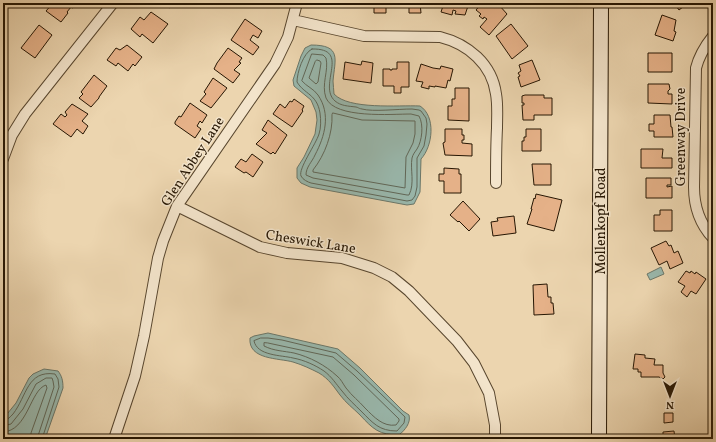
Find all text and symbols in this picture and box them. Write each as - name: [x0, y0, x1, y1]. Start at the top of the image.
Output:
- street label: Greenway Drive: [672, 87, 691, 186]
- street label: Glen Abbey Lane: [157, 113, 230, 210]
- street label: Mollenkopf Road: [592, 167, 611, 274]
- street label: Cheswick Lane: [264, 226, 358, 259]
- north arrow: [650, 376, 690, 416]
- text: N: [666, 397, 674, 412]

